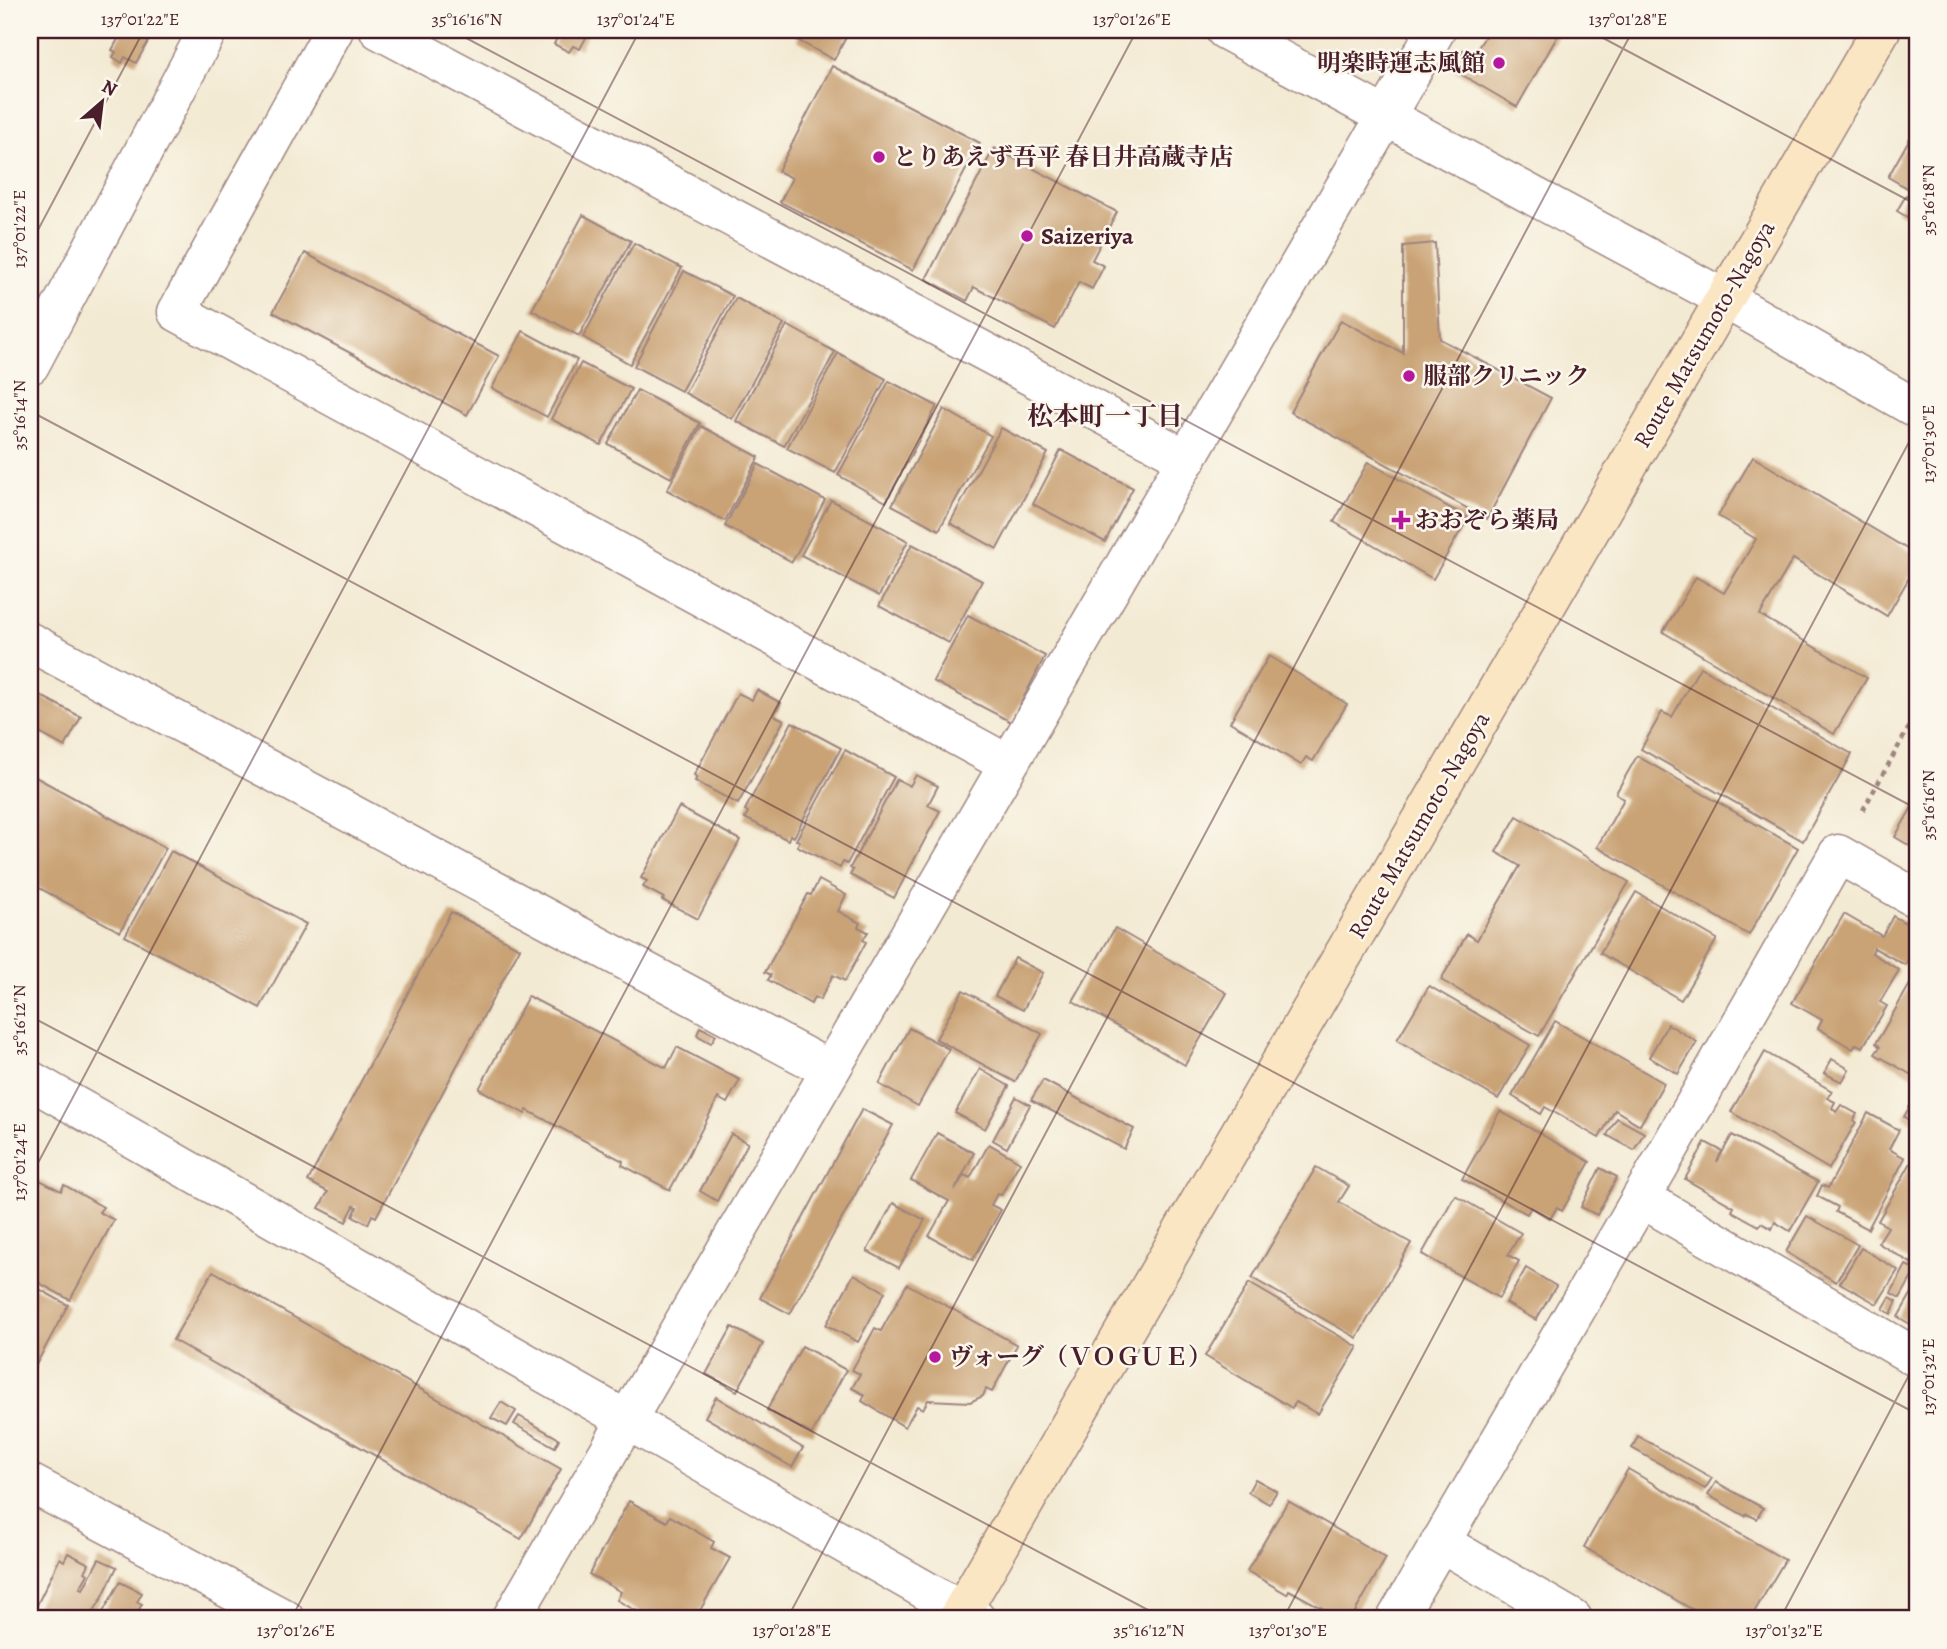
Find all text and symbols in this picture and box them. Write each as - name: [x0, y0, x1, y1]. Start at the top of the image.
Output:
- text: 137°01'22"E: [101, 7, 179, 31]
- text: 35°16'16"N: [431, 7, 503, 31]
- text: 137°01'24"E: [597, 7, 675, 31]
- text: 137°01'26"E: [1093, 7, 1171, 31]
- text: 137°01'28"E: [1589, 7, 1667, 31]
- place label: 明楽時運志風館: [1317, 47, 1485, 79]
- marker: 明楽時運志風館: [1491, 55, 1507, 71]
- north arrow: [66, 66, 136, 136]
- text: N: [97, 73, 122, 103]
- place label: とりあえず吾平 春日井高蔵寺店: [893, 141, 1233, 173]
- marker: とりあえず吾平 春日井高蔵寺店: [871, 149, 887, 165]
- text: 35°16'18"N: [1916, 164, 1940, 236]
- text: 137°01'22"E: [7, 190, 31, 268]
- street label: Route Matsumoto-Nagoya: [1626, 214, 1783, 453]
- place label: Saizeriya: [1041, 220, 1134, 252]
- marker: Saizeriya: [1019, 228, 1035, 244]
- place label: 服部クリニック: [1423, 360, 1590, 392]
- marker: 服部クリニック: [1401, 368, 1417, 384]
- text: 35°16'14"N: [7, 379, 31, 450]
- district label: 松本町一丁目: [1027, 399, 1183, 434]
- text: 137°01'30"E: [1916, 405, 1940, 483]
- place label: おおぞら薬局: [1415, 504, 1559, 536]
- marker: おおぞら薬局: [1393, 512, 1409, 528]
- street label: Route Matsumoto-Nagoya: [1341, 705, 1498, 944]
- text: 35°16'16"N: [1916, 769, 1940, 841]
- text: 35°16'12"N: [7, 984, 31, 1056]
- text: 137°01'24"E: [7, 1123, 31, 1201]
- text: 137°01'32"E: [1916, 1338, 1940, 1416]
- place label: ヴォーグ（ＶＯＧＵＥ）: [949, 1341, 1212, 1373]
- marker: ヴォーグ（ＶＯＧＵＥ）: [927, 1349, 943, 1365]
- text: 137°01'26"E: [257, 1618, 335, 1642]
- text: 137°01'28"E: [753, 1618, 831, 1642]
- text: 35°16'12"N: [1113, 1618, 1185, 1642]
- text: 137°01'30"E: [1249, 1618, 1327, 1642]
- text: 137°01'32"E: [1745, 1618, 1823, 1642]

